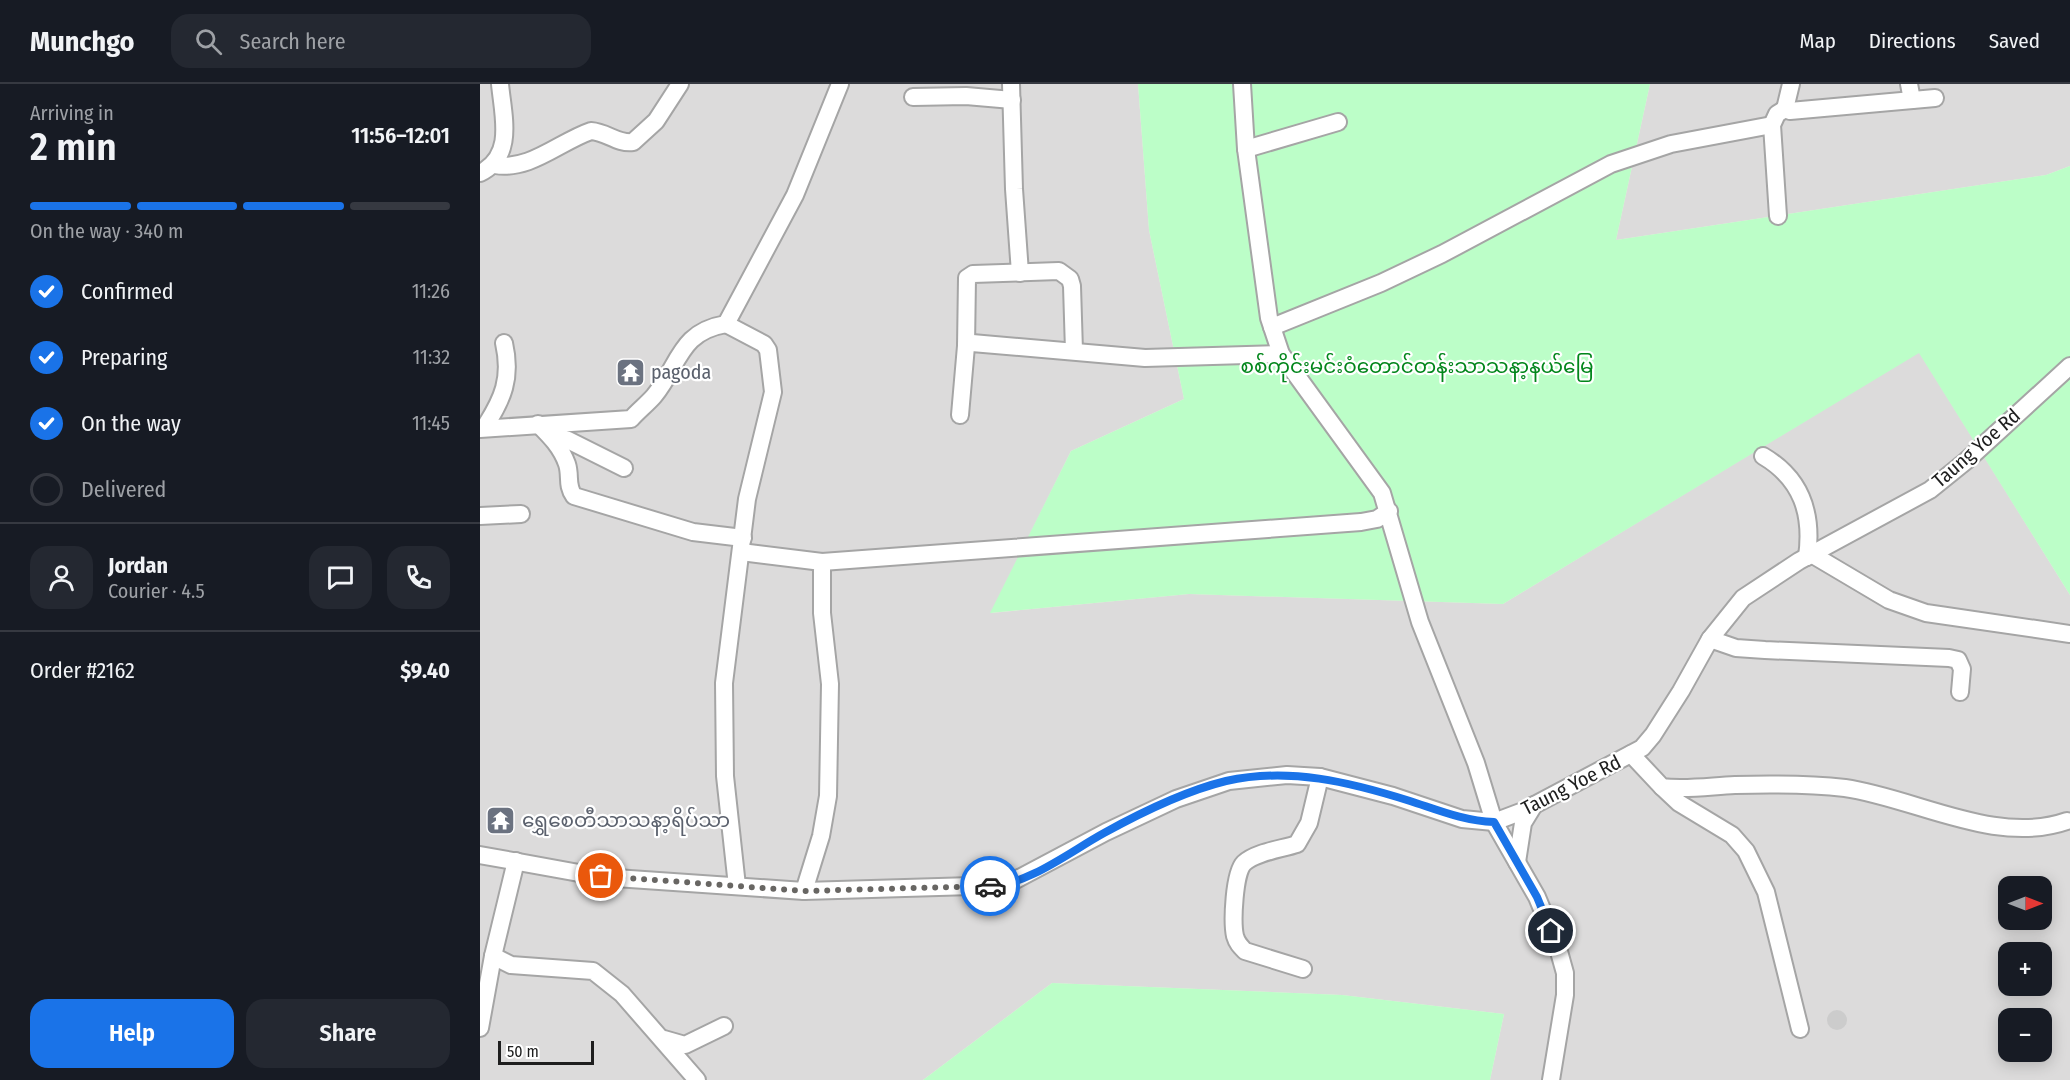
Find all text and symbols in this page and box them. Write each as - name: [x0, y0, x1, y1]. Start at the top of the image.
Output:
- search box: [171, 14, 591, 68]
- text: Munchgo: [30, 25, 135, 58]
- icon: search: [192, 25, 225, 58]
- text: Search here: [240, 28, 346, 55]
- text: Map: [1799, 28, 1836, 54]
- text: Directions: [1869, 28, 1956, 54]
- text: Saved: [1989, 28, 2040, 54]
- text: Arriving in: [30, 101, 114, 125]
- text: 11:56–12:01: [351, 122, 450, 149]
- text: 2 min: [30, 124, 117, 170]
- text: On the way · 340 m: [30, 219, 183, 243]
- icon: check: [30, 275, 63, 308]
- text: Confirmed: [81, 278, 174, 305]
- text: 11:26: [412, 279, 450, 303]
- icon: check: [30, 341, 63, 374]
- text: Preparing: [81, 344, 167, 371]
- text: 11:32: [413, 345, 450, 369]
- park label: စစ်ကိုင်းမင်းဝံတောင်တန်းသာသနာ့နယ်မြေ: [1240, 352, 1594, 383]
- temple icon: pagoda: [614, 356, 646, 388]
- place label: pagoda: [651, 360, 711, 384]
- street label: Taung Yoe Rd: [1927, 403, 2025, 493]
- icon: check: [30, 407, 63, 440]
- text: On the way: [81, 410, 181, 437]
- text: 11:45: [412, 411, 450, 435]
- text: Delivered: [81, 476, 166, 503]
- button: person: [30, 546, 93, 609]
- button: chat: [309, 546, 372, 609]
- button: phone: [387, 546, 450, 609]
- text: Jordan: [108, 552, 168, 579]
- text: Courier · 4.5: [108, 579, 205, 603]
- text: Order #2162: [30, 657, 135, 684]
- text: $9.40: [400, 657, 450, 684]
- street label: Taung Yoe Rd: [1517, 750, 1625, 820]
- temple icon: ရွှေစေတီသာသနာ့ရိပ်သာ: [485, 804, 517, 836]
- place label: ရွှေစေတီသာသနာ့ရိပ်သာ: [522, 806, 730, 836]
- pin: [575, 850, 626, 901]
- courier: [960, 856, 1020, 916]
- icon: bag: [584, 859, 617, 892]
- icon: car: [974, 870, 1007, 903]
- north arrow: [1998, 876, 2052, 930]
- map controls: [1998, 876, 2052, 1062]
- pin: [1525, 905, 1576, 956]
- icon: home: [1534, 914, 1567, 947]
- button: +: [1998, 942, 2052, 996]
- button: Help: [30, 999, 234, 1068]
- button: Share: [246, 999, 450, 1068]
- button: −: [1998, 1008, 2052, 1062]
- scale bar: [498, 1038, 594, 1066]
- text: 50 m: [507, 1042, 539, 1061]

